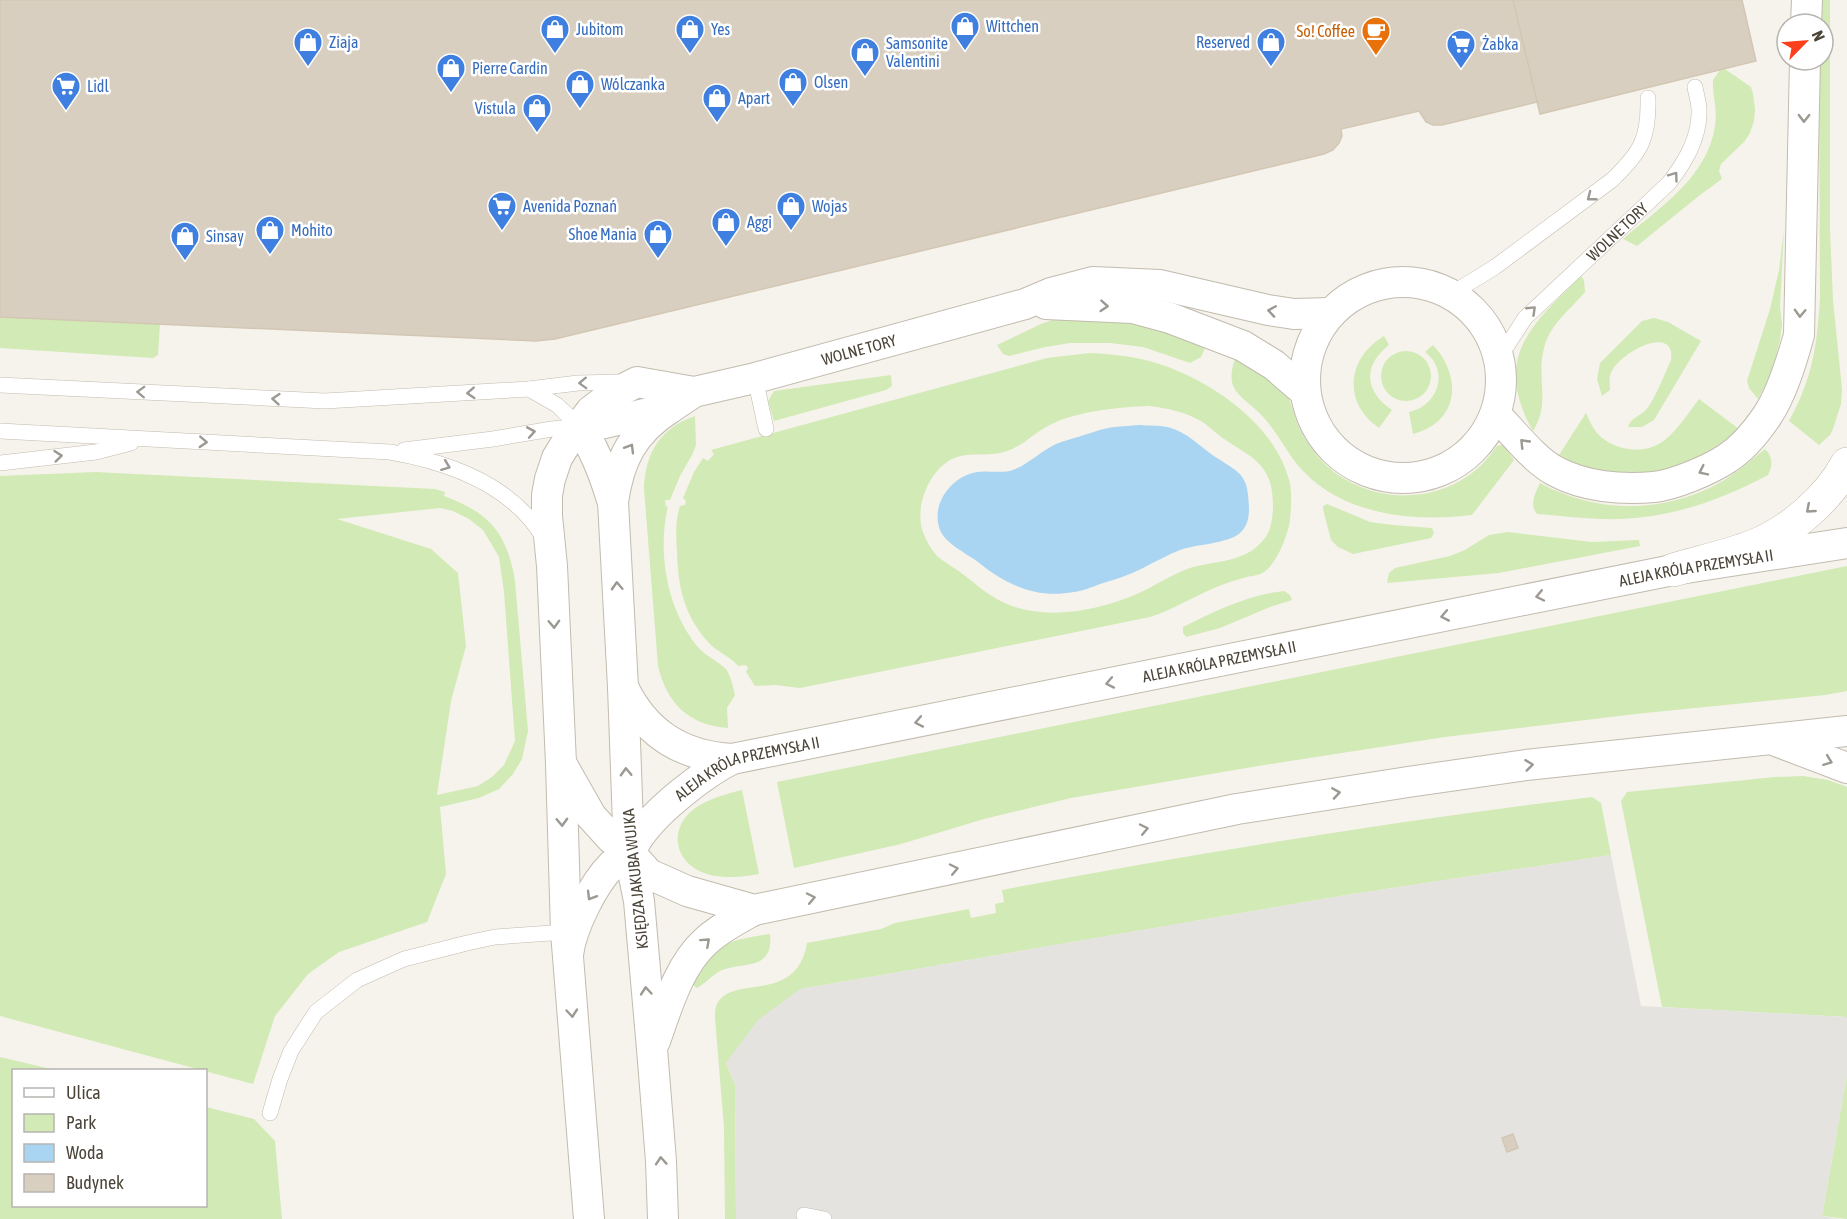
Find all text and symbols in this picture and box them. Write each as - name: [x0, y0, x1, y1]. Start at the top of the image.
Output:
- shop icon: Wittchen: [949, 10, 981, 52]
- north arrow: [1775, 12, 1835, 72]
- shop icon: Jubitom: [539, 13, 571, 55]
- shop icon: Yes: [674, 13, 706, 55]
- cafe icon: So! Coffee: [1360, 15, 1392, 57]
- place label: Wittchen: [986, 17, 1039, 35]
- place label: Jubitom: [576, 20, 624, 38]
- place label: Yes: [711, 20, 730, 38]
- place label: So! Coffee: [1297, 22, 1355, 40]
- shop icon: Ziaja: [292, 26, 324, 68]
- shop icon: Reserved: [1255, 26, 1287, 68]
- supermarket icon: Żabka: [1445, 28, 1477, 70]
- text: N: [1808, 28, 1829, 44]
- place label: Ziaja: [329, 33, 358, 52]
- place label: Reserved: [1196, 33, 1250, 51]
- place label: Samsonite Valentini: [886, 34, 948, 70]
- place label: Żabka: [1482, 35, 1519, 53]
- shop icon: Samsonite Valentini: [849, 36, 881, 78]
- shop icon: Pierre Cardin: [435, 52, 467, 94]
- place label: Pierre Cardin: [472, 59, 548, 77]
- shop icon: Olsen: [777, 66, 809, 108]
- shop icon: Wólczanka: [564, 68, 596, 110]
- supermarket icon: Lidl: [50, 70, 82, 112]
- place label: Olsen: [814, 73, 848, 91]
- place label: Wólczanka: [601, 75, 665, 93]
- place label: Lidl: [87, 77, 109, 95]
- shop icon: Apart: [701, 82, 733, 124]
- place label: Apart: [738, 89, 770, 108]
- shop icon: Vistula: [521, 92, 553, 134]
- place label: Vistula: [475, 99, 516, 117]
- one-way arrow: [1798, 114, 1810, 123]
- one-way arrow: [1667, 172, 1678, 183]
- one-way arrow: [1586, 189, 1597, 200]
- supermarket icon: Avenida Poznań: [486, 190, 518, 232]
- shop icon: Wojas: [775, 190, 807, 232]
- place label: Avenida Poznań: [523, 197, 617, 215]
- place label: Wojas: [812, 197, 848, 216]
- street label: WOLNE TORY: [1583, 198, 1652, 264]
- shop icon: Aggi: [710, 206, 742, 248]
- place label: Aggi: [747, 213, 772, 232]
- shop icon: Mohito: [254, 214, 286, 256]
- shop icon: Shoe Mania: [642, 218, 674, 260]
- shop icon: Sinsay: [169, 220, 201, 262]
- place label: Mohito: [291, 221, 333, 239]
- place label: Shoe Mania: [569, 225, 637, 243]
- place label: Sinsay: [206, 227, 244, 246]
- one-way arrow: [1100, 299, 1109, 312]
- one-way arrow: [1268, 305, 1277, 317]
- one-way arrow: [1525, 307, 1536, 318]
- one-way arrow: [1794, 309, 1806, 318]
- street label: WOLNE TORY: [820, 331, 899, 368]
- one-way arrow: [578, 377, 587, 390]
- one-way arrow: [136, 385, 145, 398]
- one-way arrow: [466, 386, 475, 399]
- one-way arrow: [271, 393, 280, 406]
- one-way arrow: [526, 427, 535, 439]
- one-way arrow: [199, 435, 208, 448]
- one-way arrow: [1520, 440, 1531, 451]
- one-way arrow: [623, 444, 634, 454]
- one-way arrow: [54, 450, 63, 463]
- one-way arrow: [440, 458, 451, 471]
- one-way arrow: [1698, 463, 1709, 475]
- one-way arrow: [1806, 502, 1817, 513]
- street label: ALEJA KRÓLA PRZEMYSŁA II: [1617, 546, 1774, 590]
- one-way arrow: [611, 582, 624, 591]
- one-way arrow: [1536, 589, 1546, 602]
- one-way arrow: [1441, 609, 1451, 622]
- one-way arrow: [548, 620, 560, 629]
- street label: ALEJA KRÓLA PRZEMYSŁA II: [1141, 637, 1298, 685]
- one-way arrow: [1105, 676, 1115, 689]
- one-way arrow: [914, 715, 924, 728]
- street label: ALEJA KRÓLA PRZEMYSŁA II: [671, 733, 821, 804]
- one-way arrow: [1822, 754, 1833, 766]
- one-way arrow: [1524, 759, 1534, 772]
- one-way arrow: [620, 768, 633, 777]
- one-way arrow: [1331, 788, 1341, 800]
- street label: KSIĘDZA JAKUBA WUJKA: [619, 808, 652, 950]
- one-way arrow: [556, 817, 569, 826]
- one-way arrow: [1139, 823, 1149, 836]
- one-way arrow: [948, 863, 958, 876]
- one-way arrow: [587, 890, 599, 900]
- one-way arrow: [806, 892, 816, 905]
- one-way arrow: [700, 938, 710, 949]
- one-way arrow: [640, 986, 653, 995]
- one-way arrow: [565, 1008, 578, 1017]
- legend: [12, 1069, 207, 1207]
- text: Ulica: [66, 1082, 101, 1103]
- text: Park: [66, 1112, 96, 1133]
- text: Woda: [66, 1142, 104, 1163]
- one-way arrow: [654, 1156, 667, 1165]
- text: Budynek: [66, 1172, 124, 1193]

